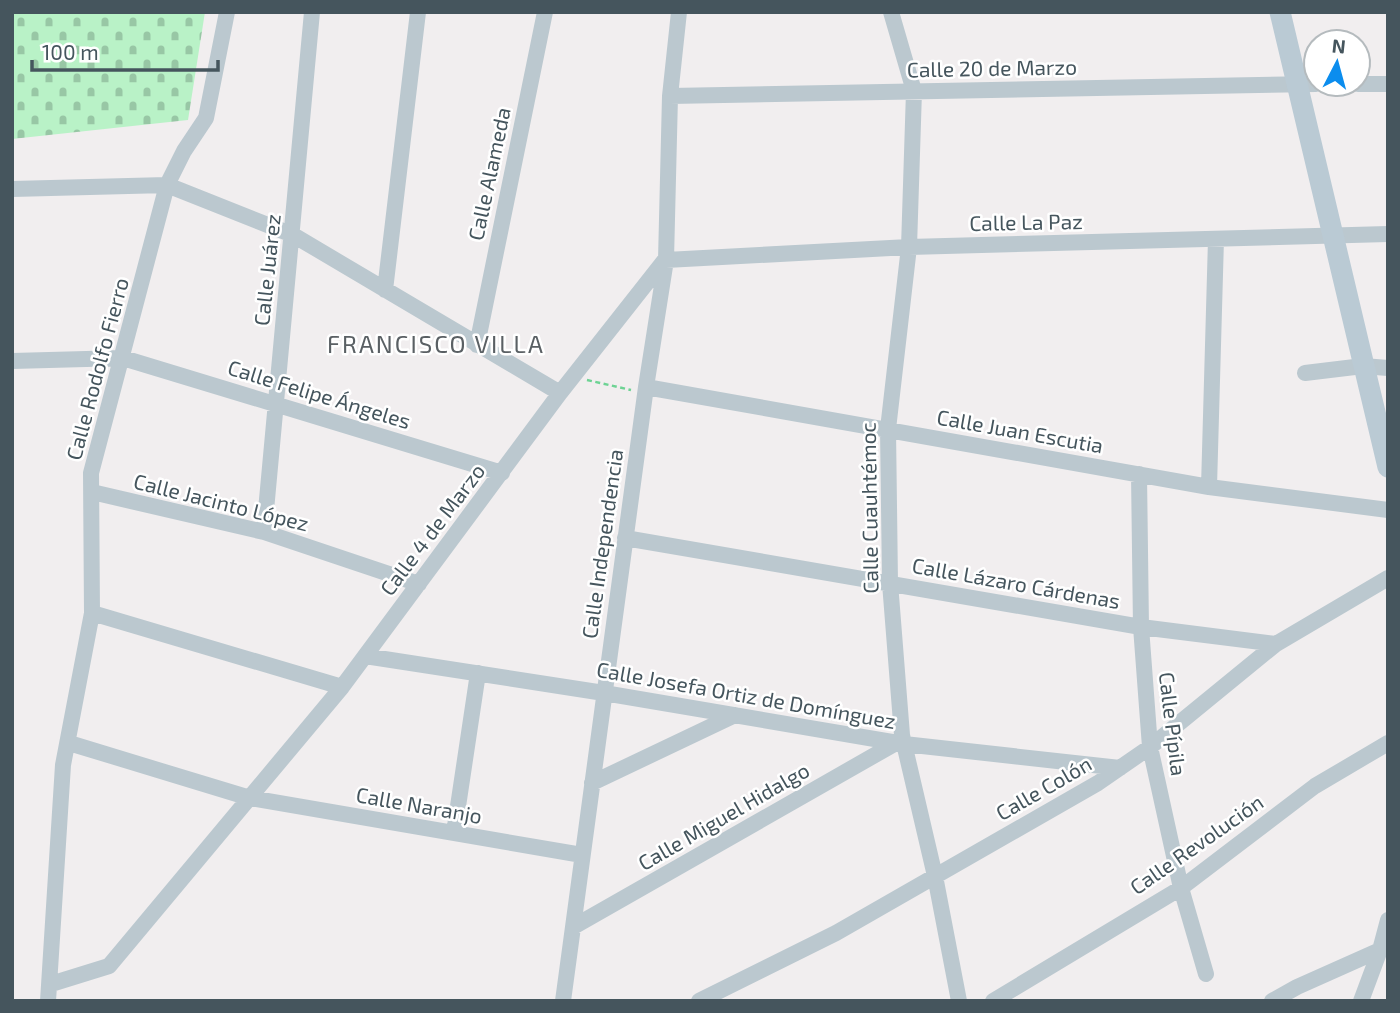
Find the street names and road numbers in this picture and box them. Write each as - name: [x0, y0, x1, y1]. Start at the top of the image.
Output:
- street label: Calle 20 de Marzo: [907, 54, 1077, 81]
- street label: Calle Alameda: [462, 105, 515, 243]
- street label: Calle La Paz: [969, 208, 1083, 235]
- street label: Calle Juárez: [248, 213, 285, 327]
- street label: Calle Rodolfo Fierro: [60, 275, 133, 462]
- street label: Calle Felipe Ángeles: [225, 354, 414, 433]
- street label: Calle Juan Escutia: [935, 404, 1105, 457]
- street label: Calle Cuauhtémoc: [855, 422, 882, 594]
- street label: Calle Independencia: [576, 447, 627, 640]
- street label: Calle 4 de Marzo: [374, 458, 489, 600]
- street label: Calle Jacinto López: [131, 468, 311, 535]
- street label: Calle Lázaro Cárdenas: [910, 552, 1122, 613]
- street label: Calle Josefa Ortiz de Domínguez: [595, 656, 898, 733]
- street label: Calle Pípila: [1155, 670, 1192, 777]
- street label: Calle Colón: [991, 750, 1095, 825]
- street label: Calle Miguel Hidalgo: [633, 756, 813, 875]
- street label: Calle Naranjo: [354, 781, 484, 829]
- street label: Calle Revolución: [1125, 789, 1268, 899]

